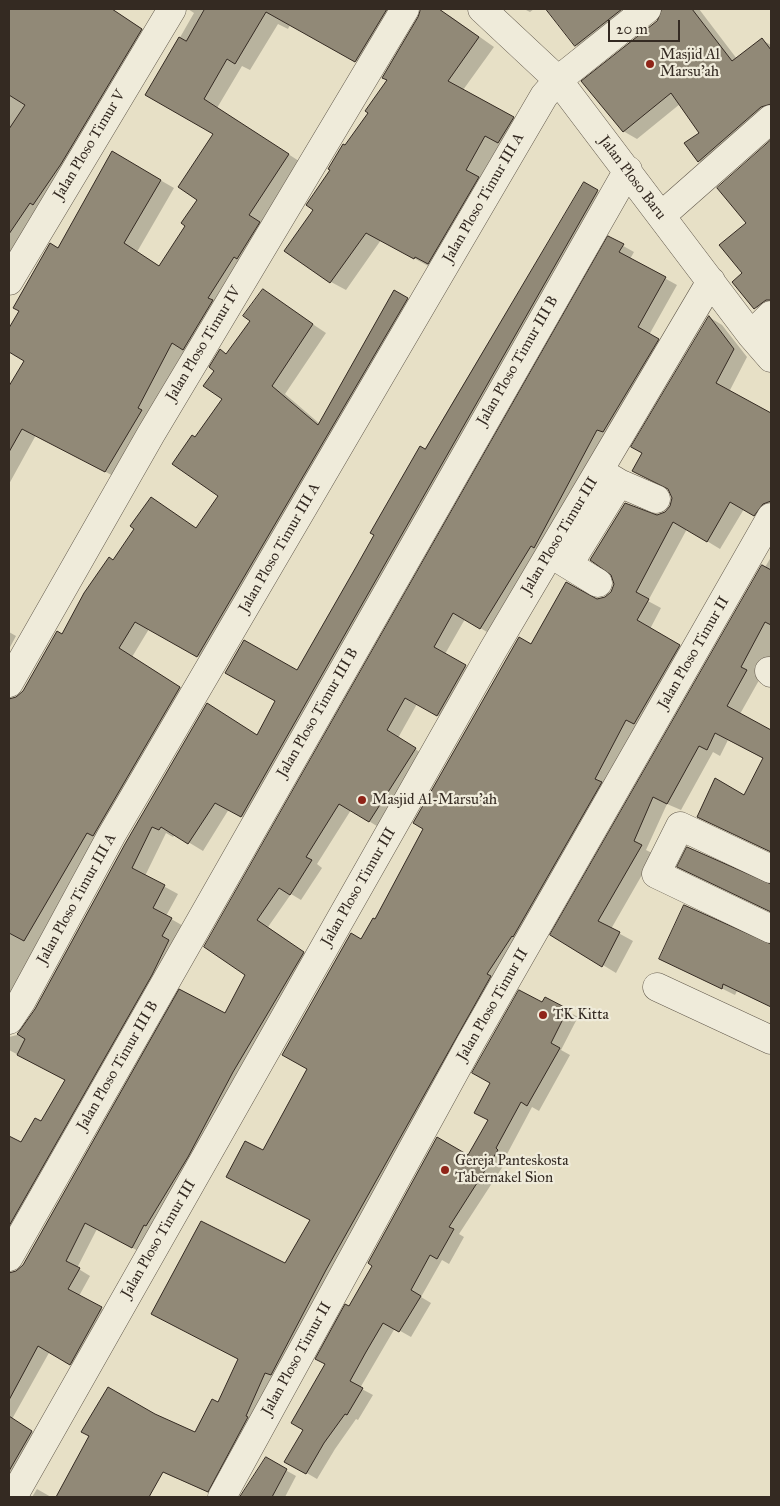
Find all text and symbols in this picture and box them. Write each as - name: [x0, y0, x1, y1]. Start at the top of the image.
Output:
- scale bar: [610, 10, 682, 42]
- text: 20 m: [616, 20, 648, 38]
- place label: Masjid Al Marsu'ah: [660, 46, 720, 81]
- marker: Masjid Al Marsu'ah: [644, 58, 656, 70]
- street label: Jalan Ploso Timur V: [50, 87, 130, 203]
- street label: Jalan Ploso Timur III A: [440, 130, 528, 266]
- street label: Jalan Ploso Baru: [595, 133, 669, 223]
- street label: Jalan Ploso Timur IV: [163, 283, 245, 405]
- street label: Jalan Ploso Timur III B: [474, 293, 562, 429]
- street label: Jalan Ploso Timur III: [518, 474, 602, 598]
- street label: Jalan Ploso Timur III A: [236, 480, 324, 616]
- street label: Jalan Ploso Timur II: [654, 593, 734, 713]
- street label: Jalan Ploso Timur III B: [274, 645, 362, 781]
- place label: Masjid Al-Marsu'ah: [372, 791, 497, 809]
- marker: Masjid Al-Marsu'ah: [356, 794, 368, 806]
- street label: Jalan Ploso Timur III: [318, 825, 400, 949]
- street label: Jalan Ploso Timur III A: [34, 830, 120, 968]
- street label: Jalan Ploso Timur II: [453, 945, 533, 1065]
- street label: Jalan Ploso Timur III B: [74, 998, 162, 1134]
- place label: TK Kitta: [553, 1006, 609, 1024]
- marker: TK Kitta: [537, 1009, 549, 1021]
- place label: Gereja Panteskosta Tabernakel Sion: [455, 1152, 568, 1187]
- marker: Gereja Panteskosta Tabernakel Sion: [439, 1164, 451, 1176]
- street label: Jalan Ploso Timur III: [118, 1177, 200, 1301]
- street label: Jalan Ploso Timur II: [258, 1299, 336, 1419]

